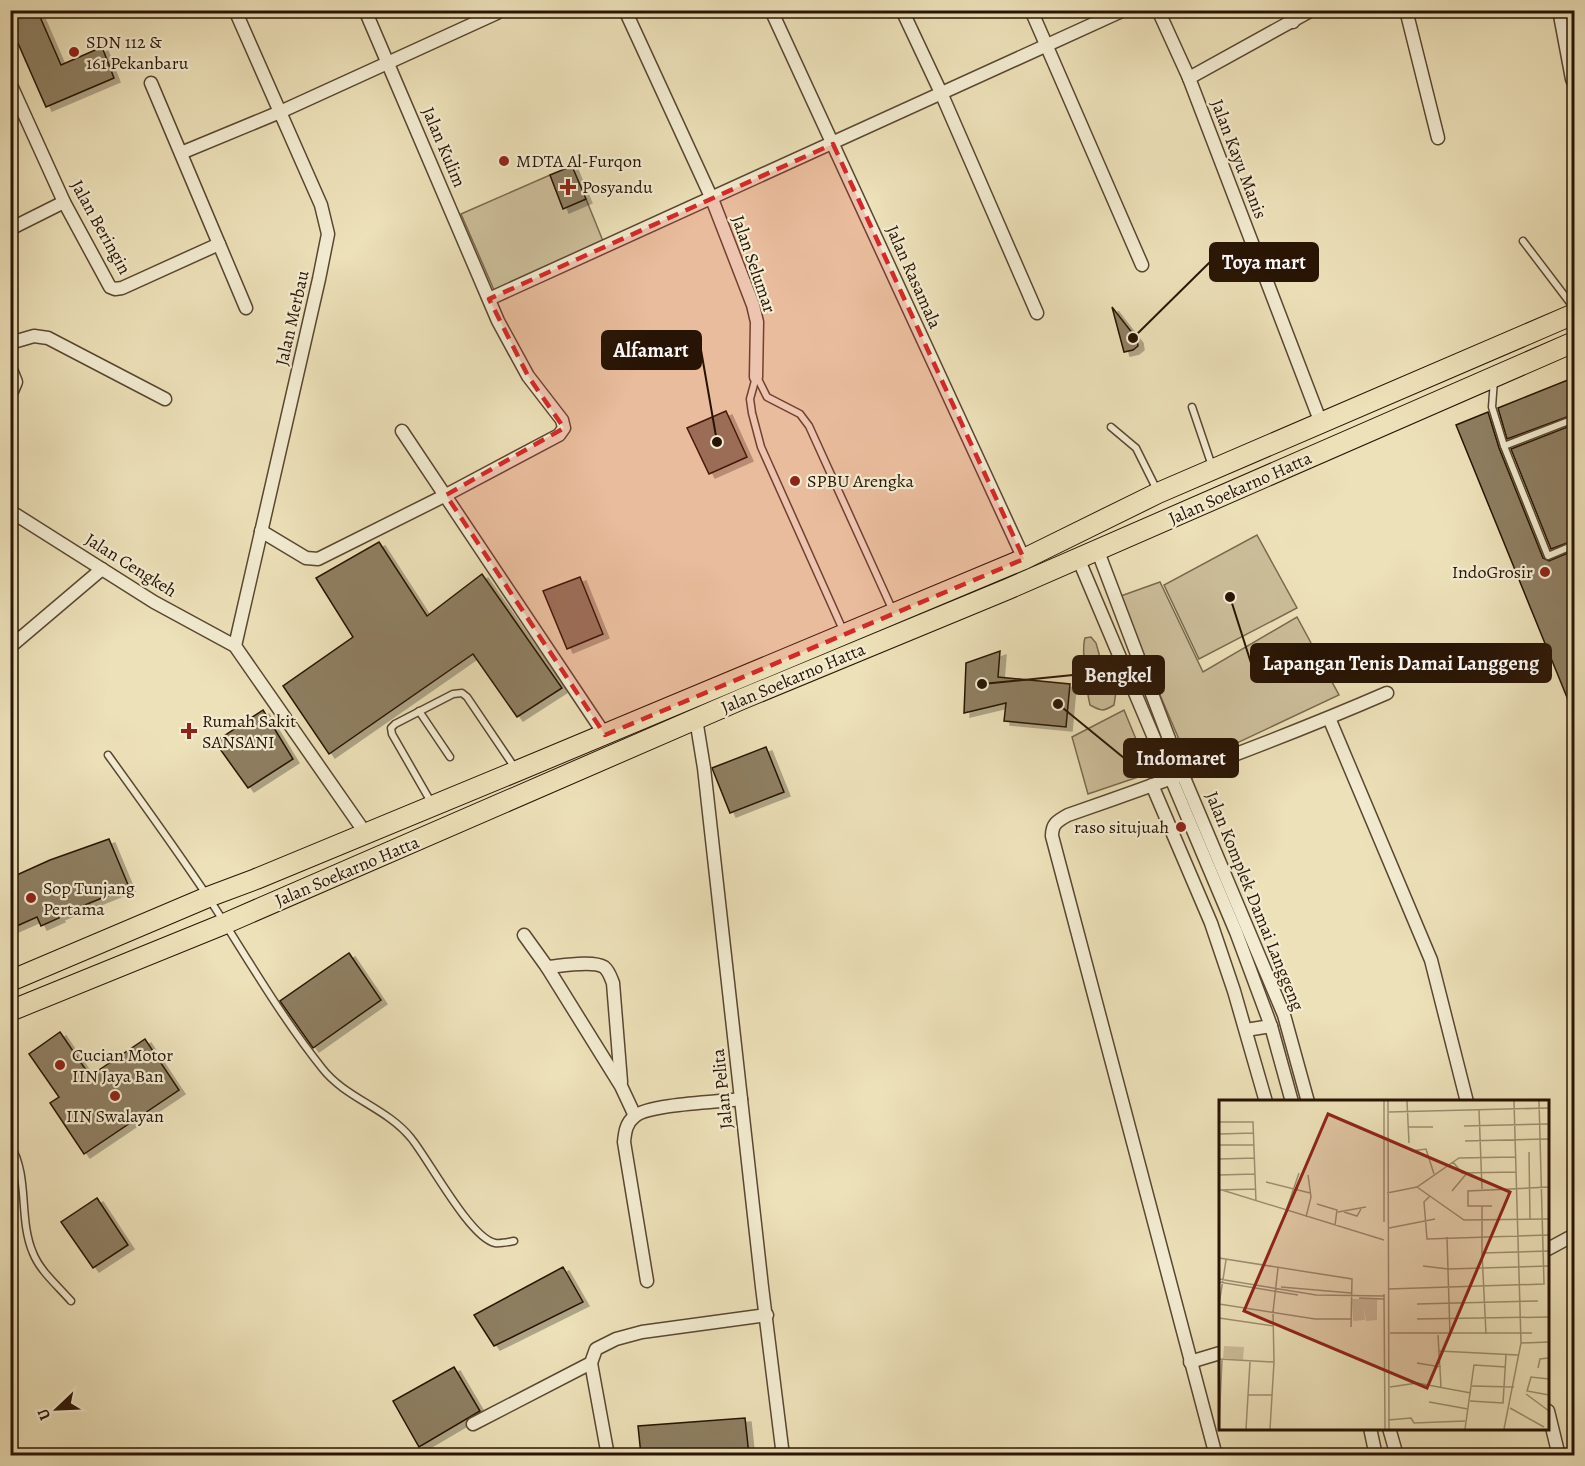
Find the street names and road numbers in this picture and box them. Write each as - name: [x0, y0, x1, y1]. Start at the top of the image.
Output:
- street label: Jalan Kayu Manis: [1205, 96, 1273, 222]
- street label: Jalan Kulim: [416, 103, 472, 191]
- street label: Jalan Beringin: [65, 176, 137, 279]
- street label: Jalan Selumar: [726, 212, 782, 316]
- street label: Jalan Rasamala: [881, 222, 948, 333]
- street label: Jalan Merbau: [269, 268, 315, 368]
- street label: Jalan Soekarno Hatta: [1165, 445, 1316, 530]
- street label: Jalan Cengkeh: [81, 527, 182, 603]
- street label: Jalan Soekarno Hatta: [717, 637, 869, 719]
- street label: Jalan Komplek Damai Langgeng: [1200, 788, 1310, 1014]
- street label: Jalan Soekarno Hatta: [271, 830, 423, 912]
- street label: Jalan Pelita: [706, 1047, 738, 1130]

